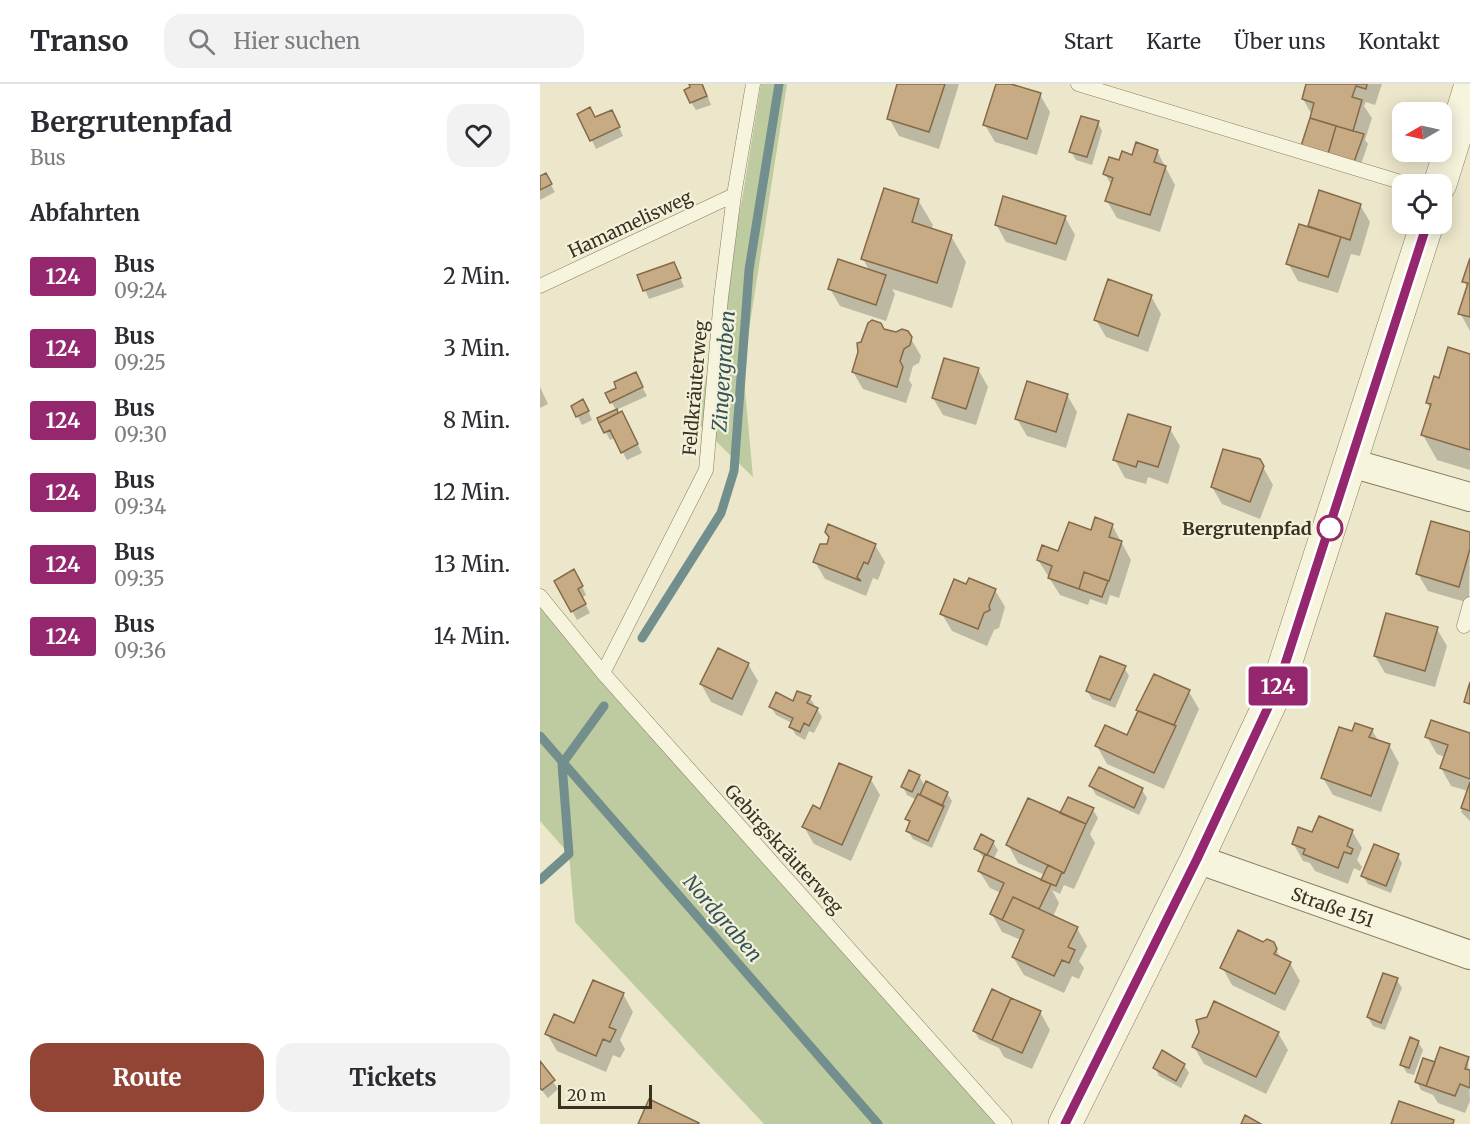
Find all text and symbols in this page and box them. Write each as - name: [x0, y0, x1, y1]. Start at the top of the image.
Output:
- search box: [164, 14, 584, 68]
- text: Transo: [30, 23, 128, 59]
- icon: search: [185, 25, 218, 58]
- text: Hier suchen: [233, 27, 360, 55]
- text: Start: [1064, 28, 1113, 55]
- text: Karte: [1146, 28, 1201, 55]
- text: Über uns: [1234, 28, 1325, 55]
- text: Kontakt: [1358, 28, 1440, 55]
- north arrow: [1392, 102, 1452, 162]
- map controls: [1392, 102, 1452, 234]
- text: Bergrutenpfad: [30, 104, 232, 140]
- button: heart: [447, 104, 510, 167]
- text: Bus: [30, 145, 66, 170]
- button: locate: [1392, 174, 1452, 234]
- street label: Hamamelisweg: [564, 185, 696, 263]
- text: Abfahrten: [30, 199, 140, 227]
- text: Bus: [114, 250, 155, 278]
- text: 2 Min.: [443, 262, 510, 290]
- text: 124: [46, 263, 80, 290]
- text: 09:24: [114, 278, 167, 303]
- water label: Zingergraben: [706, 309, 740, 434]
- street label: Feldkräuterweg: [678, 319, 712, 457]
- text: Bus: [114, 322, 155, 350]
- text: 3 Min.: [443, 334, 510, 362]
- text: 124: [46, 335, 80, 362]
- text: 09:25: [114, 350, 166, 375]
- text: Bus: [114, 394, 155, 422]
- text: 8 Min.: [443, 406, 510, 434]
- text: 124: [46, 407, 80, 434]
- text: 09:30: [114, 422, 167, 447]
- text: Bus: [114, 466, 155, 494]
- text: 12 Min.: [433, 478, 510, 506]
- text: 124: [46, 479, 80, 506]
- text: 09:34: [114, 494, 166, 519]
- marker: Bergrutenpfad: [1317, 515, 1343, 541]
- place label: Bergrutenpfad: [1182, 517, 1312, 540]
- text: Bus: [114, 538, 155, 566]
- text: 13 Min.: [434, 550, 510, 578]
- text: 124: [46, 551, 80, 578]
- text: 09:35: [114, 566, 165, 591]
- text: Bus: [114, 610, 155, 638]
- text: 14 Min.: [434, 622, 510, 650]
- text: 124: [46, 623, 80, 650]
- text: 09:36: [114, 638, 166, 663]
- line badge: 124: [1244, 666, 1312, 706]
- text: 124: [1261, 673, 1295, 700]
- street label: Gebirgskräuterweg: [720, 779, 848, 919]
- water label: Nordgraben: [678, 869, 768, 967]
- street label: Straße 151: [1288, 882, 1377, 932]
- button: Route: [30, 1043, 264, 1112]
- button: Tickets: [276, 1043, 510, 1112]
- scale bar: [558, 1082, 652, 1110]
- text: 20 m: [567, 1085, 606, 1105]

